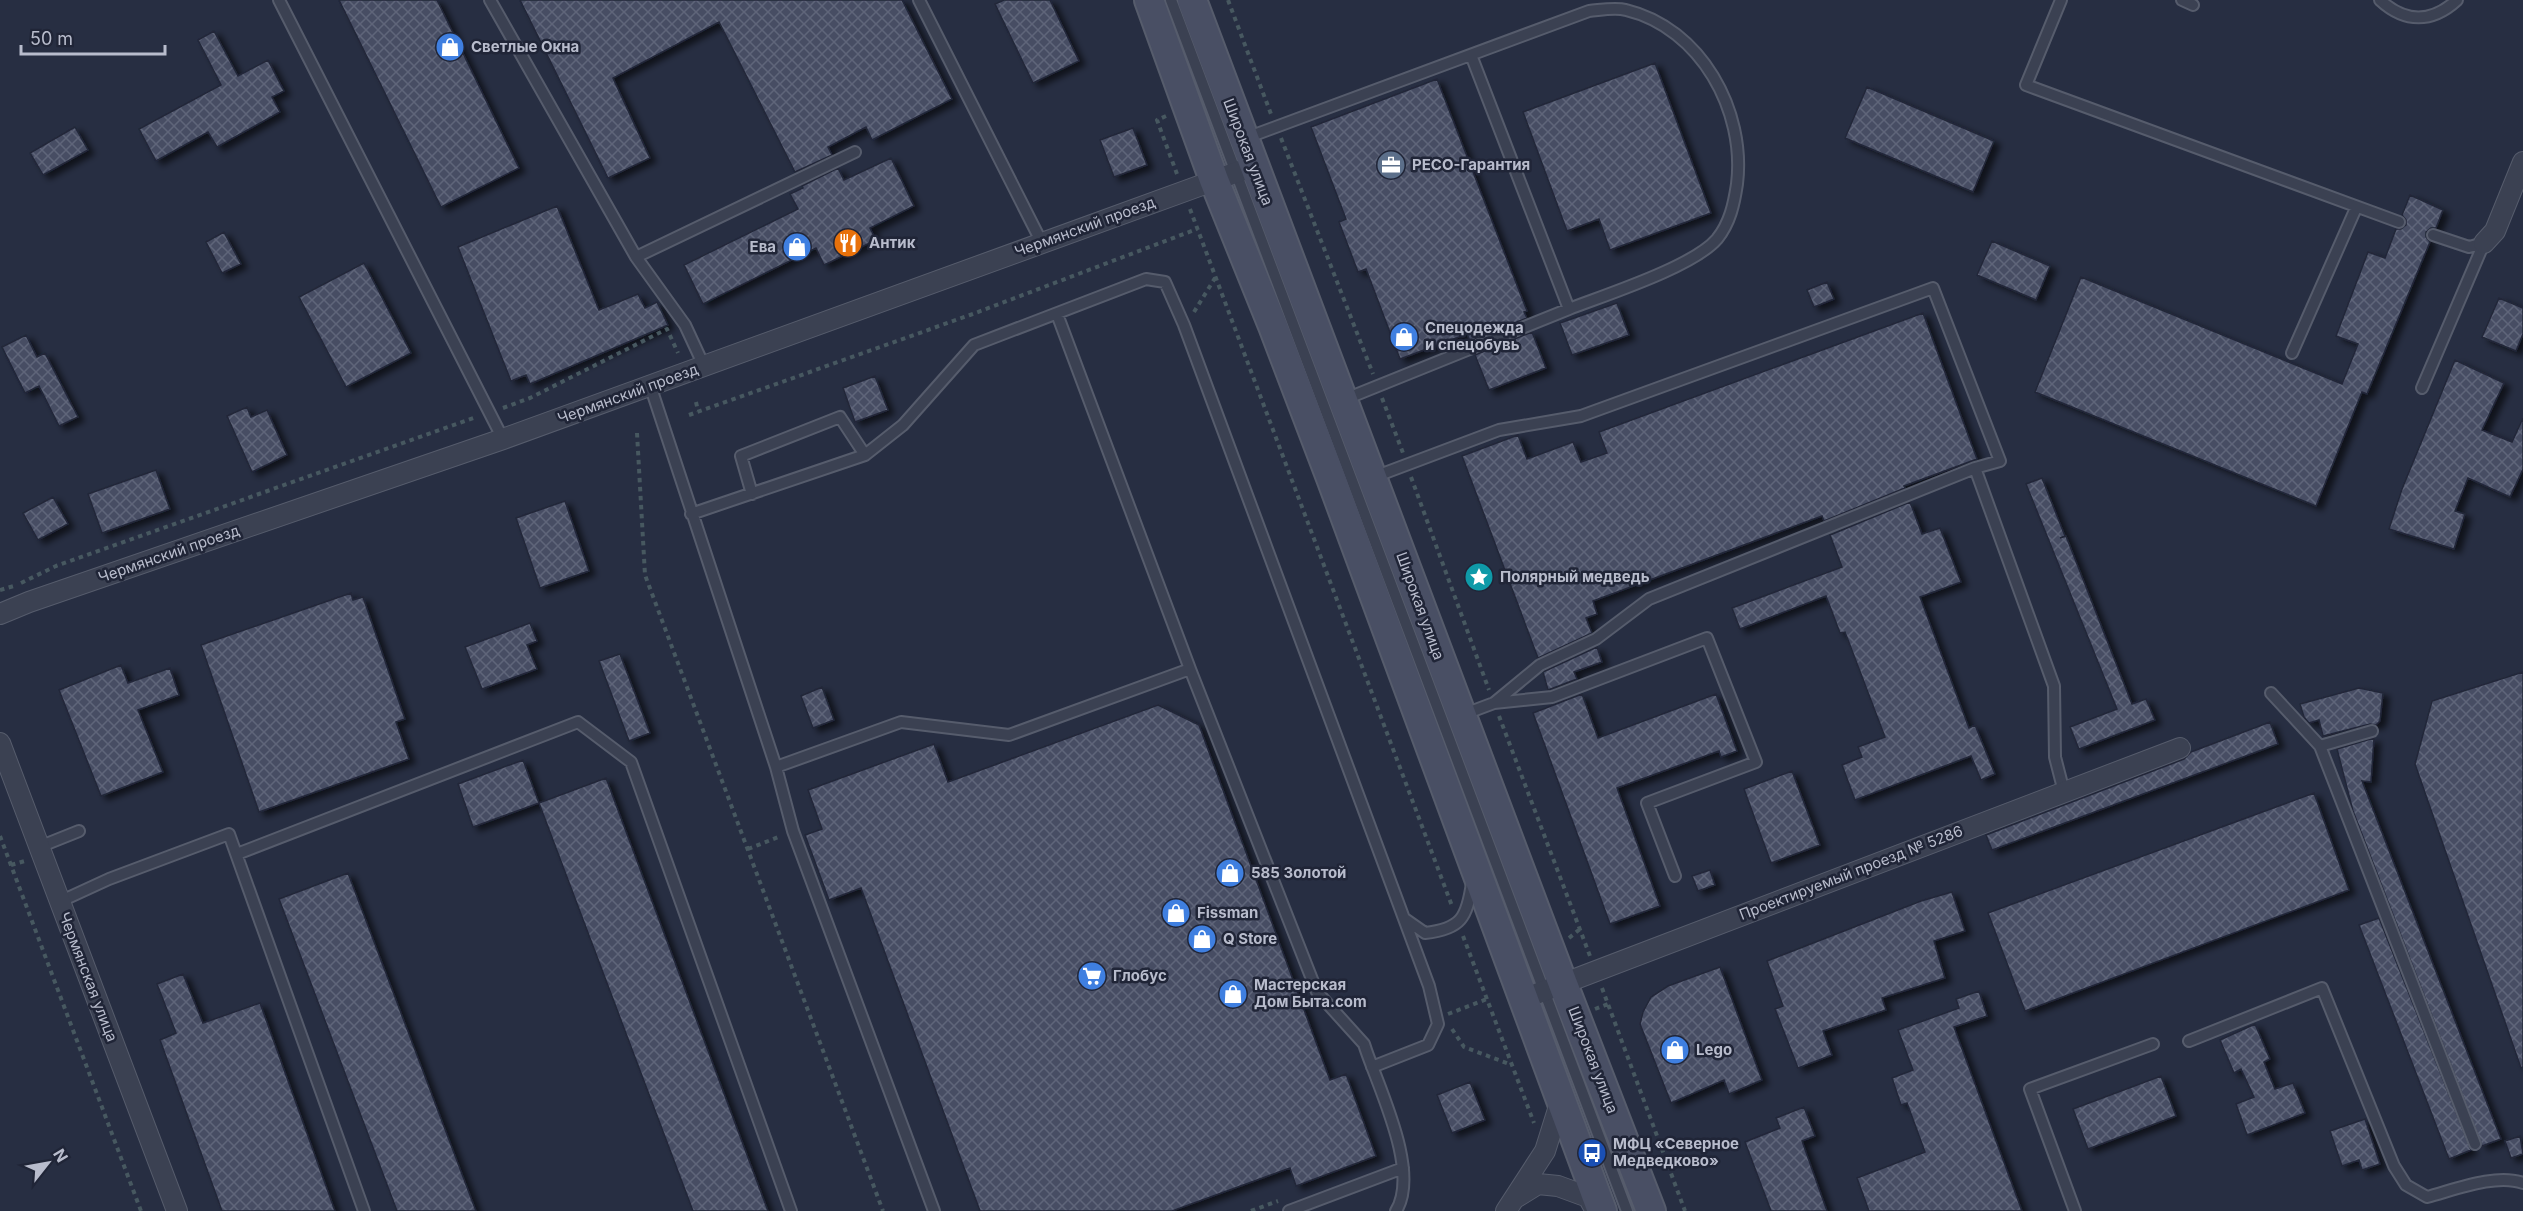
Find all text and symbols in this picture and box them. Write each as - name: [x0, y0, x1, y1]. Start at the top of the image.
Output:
- scale bar: [21, 18, 165, 56]
- text: 50 m: [30, 28, 73, 49]
- shop icon: Светлые Окна: [434, 31, 466, 63]
- place label: Светлые Окна: [471, 37, 579, 56]
- street label: Широкая улица: [1219, 96, 1278, 208]
- office icon: РЕСО-Гарантия: [1375, 149, 1407, 181]
- place label: РЕСО-Гарантия: [1412, 155, 1530, 174]
- street label: Чермянский проезд: [1012, 192, 1158, 261]
- restaurant icon: Антик: [832, 227, 864, 259]
- shop icon: Ева: [781, 231, 813, 263]
- place label: Антик: [869, 233, 916, 252]
- place label: Ева: [750, 237, 776, 256]
- place label: Спецодежда и спецобувь: [1425, 318, 1524, 354]
- shop icon: Спецодежда и спецобувь: [1388, 321, 1420, 353]
- street label: Чермянский проезд: [555, 359, 701, 428]
- street label: Чермянский проезд: [96, 520, 242, 587]
- street label: Широкая улица: [1392, 549, 1449, 662]
- place icon: Полярный медведь: [1463, 561, 1495, 593]
- place label: Полярный медведь: [1500, 567, 1650, 586]
- street label: Проектируемый проезд № 5286: [1736, 821, 1965, 924]
- shop icon: 585 Золотой: [1214, 857, 1246, 889]
- place label: 585 Золотой: [1251, 863, 1346, 882]
- shop icon: Fissman: [1160, 897, 1192, 929]
- place label: Fissman: [1197, 903, 1258, 922]
- street label: Чермянская улица: [55, 909, 122, 1044]
- shop icon: Q Store: [1186, 923, 1218, 955]
- place label: Q Store: [1223, 929, 1277, 948]
- supermarket icon: Глобус: [1076, 960, 1108, 992]
- place label: Глобус: [1113, 966, 1167, 985]
- place label: Мастерская Дом Быта.com: [1254, 975, 1367, 1011]
- shop icon: Мастерская Дом Быта.com: [1217, 978, 1249, 1010]
- street label: Широкая улица: [1564, 1004, 1623, 1116]
- shop icon: Lego: [1659, 1034, 1691, 1066]
- place label: Lego: [1696, 1040, 1732, 1059]
- north arrow: [18, 1133, 78, 1193]
- place label: МФЦ «Северное Медведково»: [1613, 1134, 1739, 1170]
- bus stop icon: МФЦ «Северное Медведково»: [1576, 1137, 1608, 1169]
- text: N: [49, 1145, 73, 1166]

